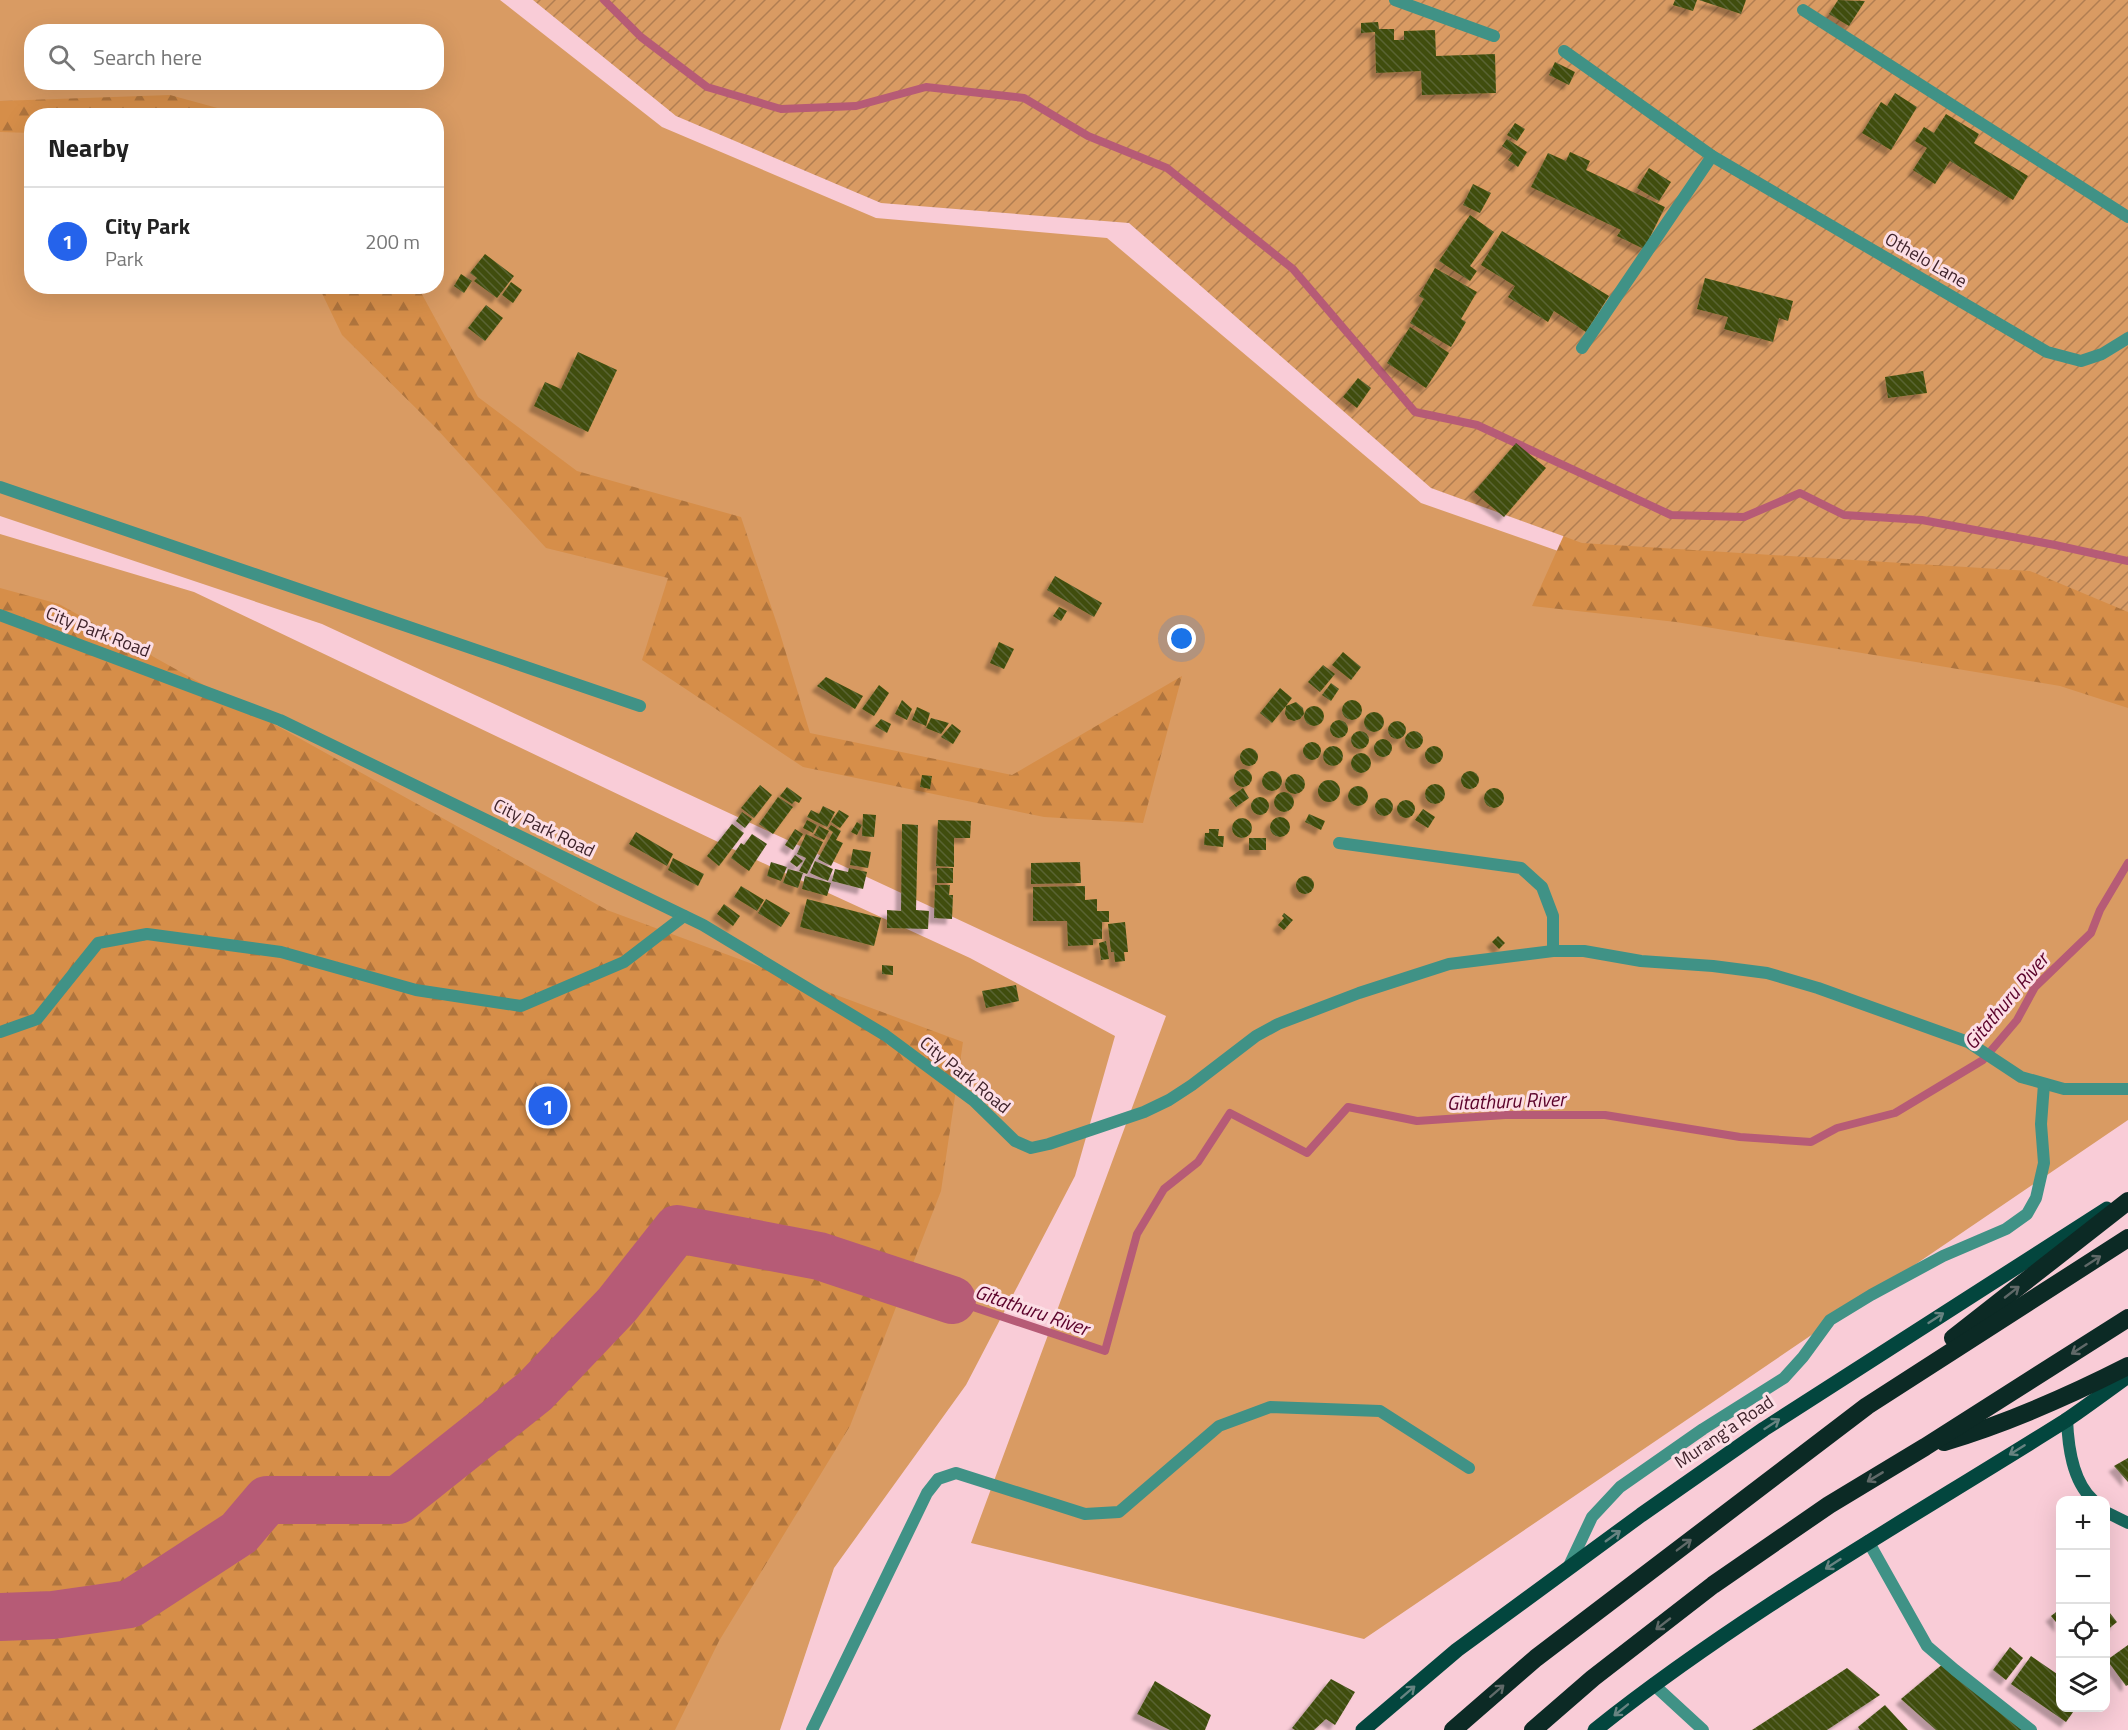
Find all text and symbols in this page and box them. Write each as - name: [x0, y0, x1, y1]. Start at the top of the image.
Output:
- search box: [24, 24, 444, 90]
- text: Search here: [93, 40, 202, 74]
- icon: search: [45, 41, 78, 74]
- text: Nearby: [48, 128, 129, 167]
- text: City Park: [105, 209, 190, 243]
- street label: Othelo Lane: [1880, 225, 1972, 294]
- text: 1: [62, 226, 73, 257]
- text: 200 m: [365, 226, 420, 257]
- text: Park: [105, 243, 143, 274]
- street label: City Park Road: [42, 599, 154, 664]
- your location: [1167, 624, 1196, 653]
- street label: City Park Road: [489, 791, 600, 864]
- water label: Gitathuru River: [1956, 943, 2057, 1056]
- street label: City Park Road: [914, 1029, 1017, 1120]
- water label: Gitathuru River: [1446, 1083, 1569, 1118]
- pin: 1: [528, 1084, 568, 1128]
- one-way arrow: [2084, 1254, 2101, 1266]
- water label: Gitathuru River: [971, 1276, 1096, 1344]
- one-way arrow: [2004, 1285, 2020, 1298]
- one-way arrow: [1928, 1312, 1945, 1325]
- one-way arrow: [2071, 1344, 2088, 1356]
- street label: Murang'a Road: [1669, 1388, 1779, 1475]
- one-way arrow: [1764, 1417, 1781, 1430]
- one-way arrow: [2009, 1444, 2026, 1456]
- one-way arrow: [1867, 1472, 1884, 1484]
- map controls: [2056, 1496, 2110, 1712]
- button: +: [2056, 1496, 2110, 1550]
- one-way arrow: [1604, 1530, 1620, 1542]
- one-way arrow: [1675, 1539, 1691, 1551]
- button: −: [2056, 1550, 2110, 1604]
- one-way arrow: [1825, 1557, 1842, 1570]
- button: locate: [2056, 1604, 2110, 1658]
- one-way arrow: [1655, 1617, 1671, 1630]
- button: layers: [2056, 1658, 2110, 1712]
- one-way arrow: [1489, 1684, 1504, 1698]
- one-way arrow: [1400, 1685, 1415, 1699]
- one-way arrow: [1613, 1703, 1629, 1716]

